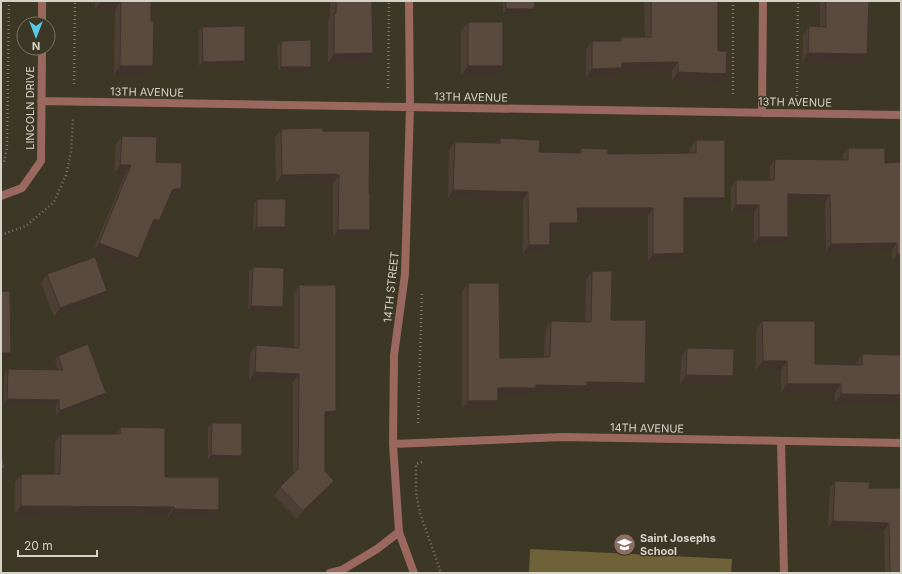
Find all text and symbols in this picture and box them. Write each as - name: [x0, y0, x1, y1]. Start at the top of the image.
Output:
- north arrow: [16, 16, 56, 56]
- text: N: [32, 39, 40, 53]
- street label: LINCOLN DRIVE: [23, 66, 37, 150]
- street label: 13TH AVENUE: [110, 84, 184, 100]
- street label: 13TH AVENUE: [434, 89, 508, 105]
- street label: 13TH AVENUE: [758, 94, 832, 110]
- street label: 14TH STREET: [380, 251, 402, 323]
- street label: 14TH AVENUE: [610, 420, 684, 436]
- school or university icon: Saint Josephs School: [612, 531, 638, 557]
- place label: Saint Josephs School: [640, 531, 716, 558]
- scale bar: [18, 532, 97, 558]
- text: 20 m: [24, 538, 53, 553]

